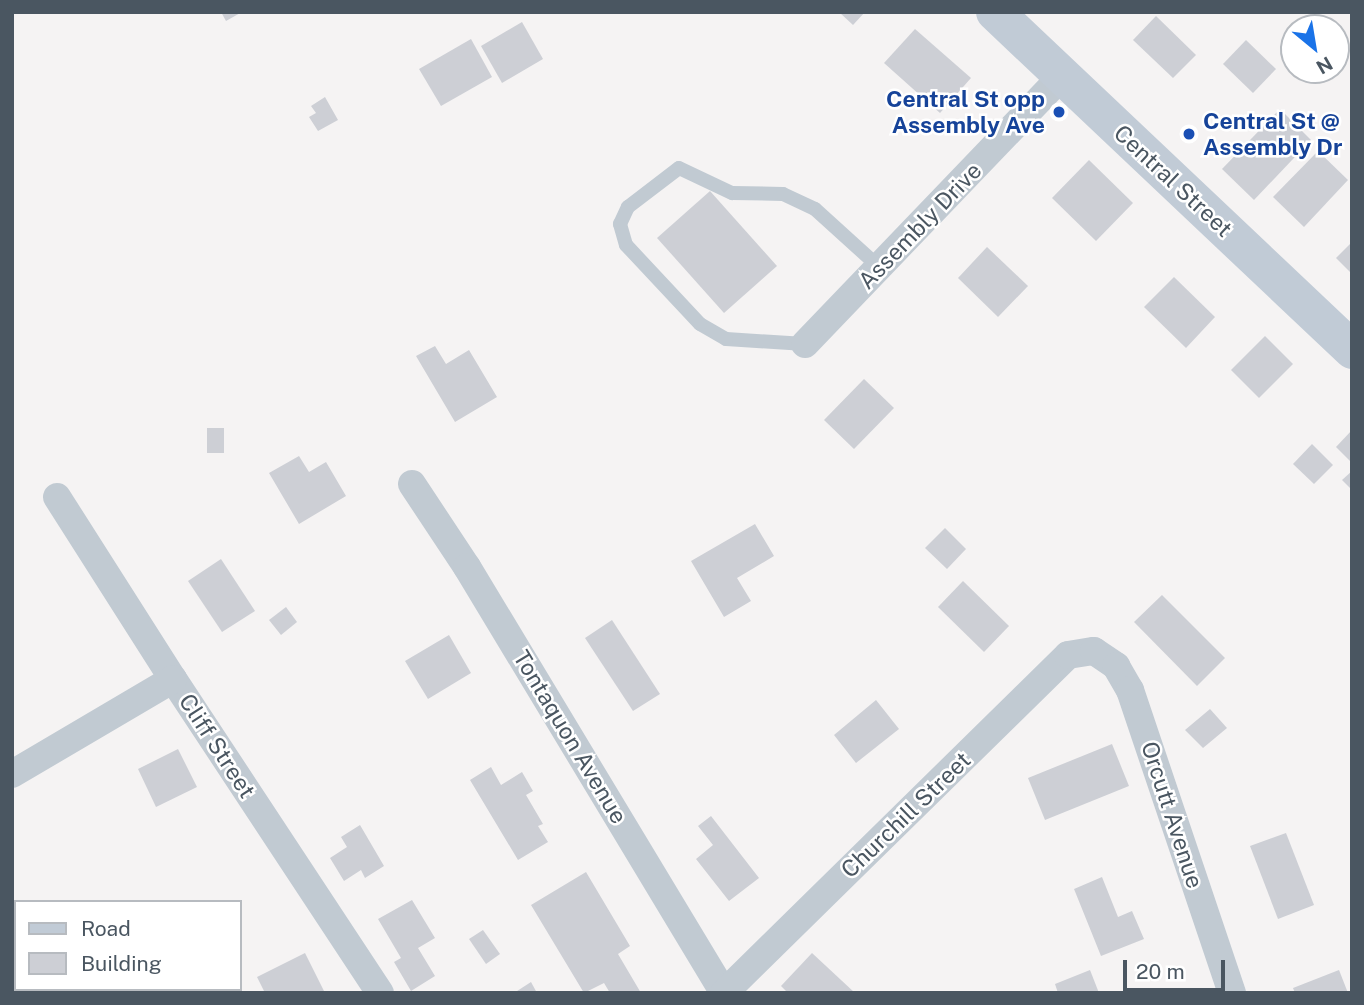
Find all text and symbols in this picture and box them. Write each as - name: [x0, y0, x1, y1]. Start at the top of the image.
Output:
- north arrow: [1280, 14, 1350, 84]
- text: N: [1313, 52, 1336, 79]
- place label: Central St opp Assembly Ave: [886, 85, 1045, 139]
- marker: Central St opp Assembly Ave: [1051, 104, 1067, 120]
- place label: Central St @ Assembly Dr: [1203, 107, 1343, 161]
- street label: Central Street: [1108, 119, 1238, 243]
- marker: Central St @ Assembly Dr: [1181, 126, 1197, 142]
- street label: Assembly Drive: [853, 157, 987, 295]
- street label: Tontaquon Avenue: [507, 645, 633, 829]
- street label: Cliff Street: [173, 689, 261, 803]
- street label: Orcutt Avenue: [1135, 738, 1209, 892]
- street label: Churchill Street: [836, 746, 976, 884]
- legend: [14, 900, 242, 991]
- text: Road: [81, 916, 131, 941]
- scale bar: [1126, 946, 1228, 990]
- text: Building: [81, 951, 162, 976]
- text: 20 m: [1136, 959, 1185, 984]

